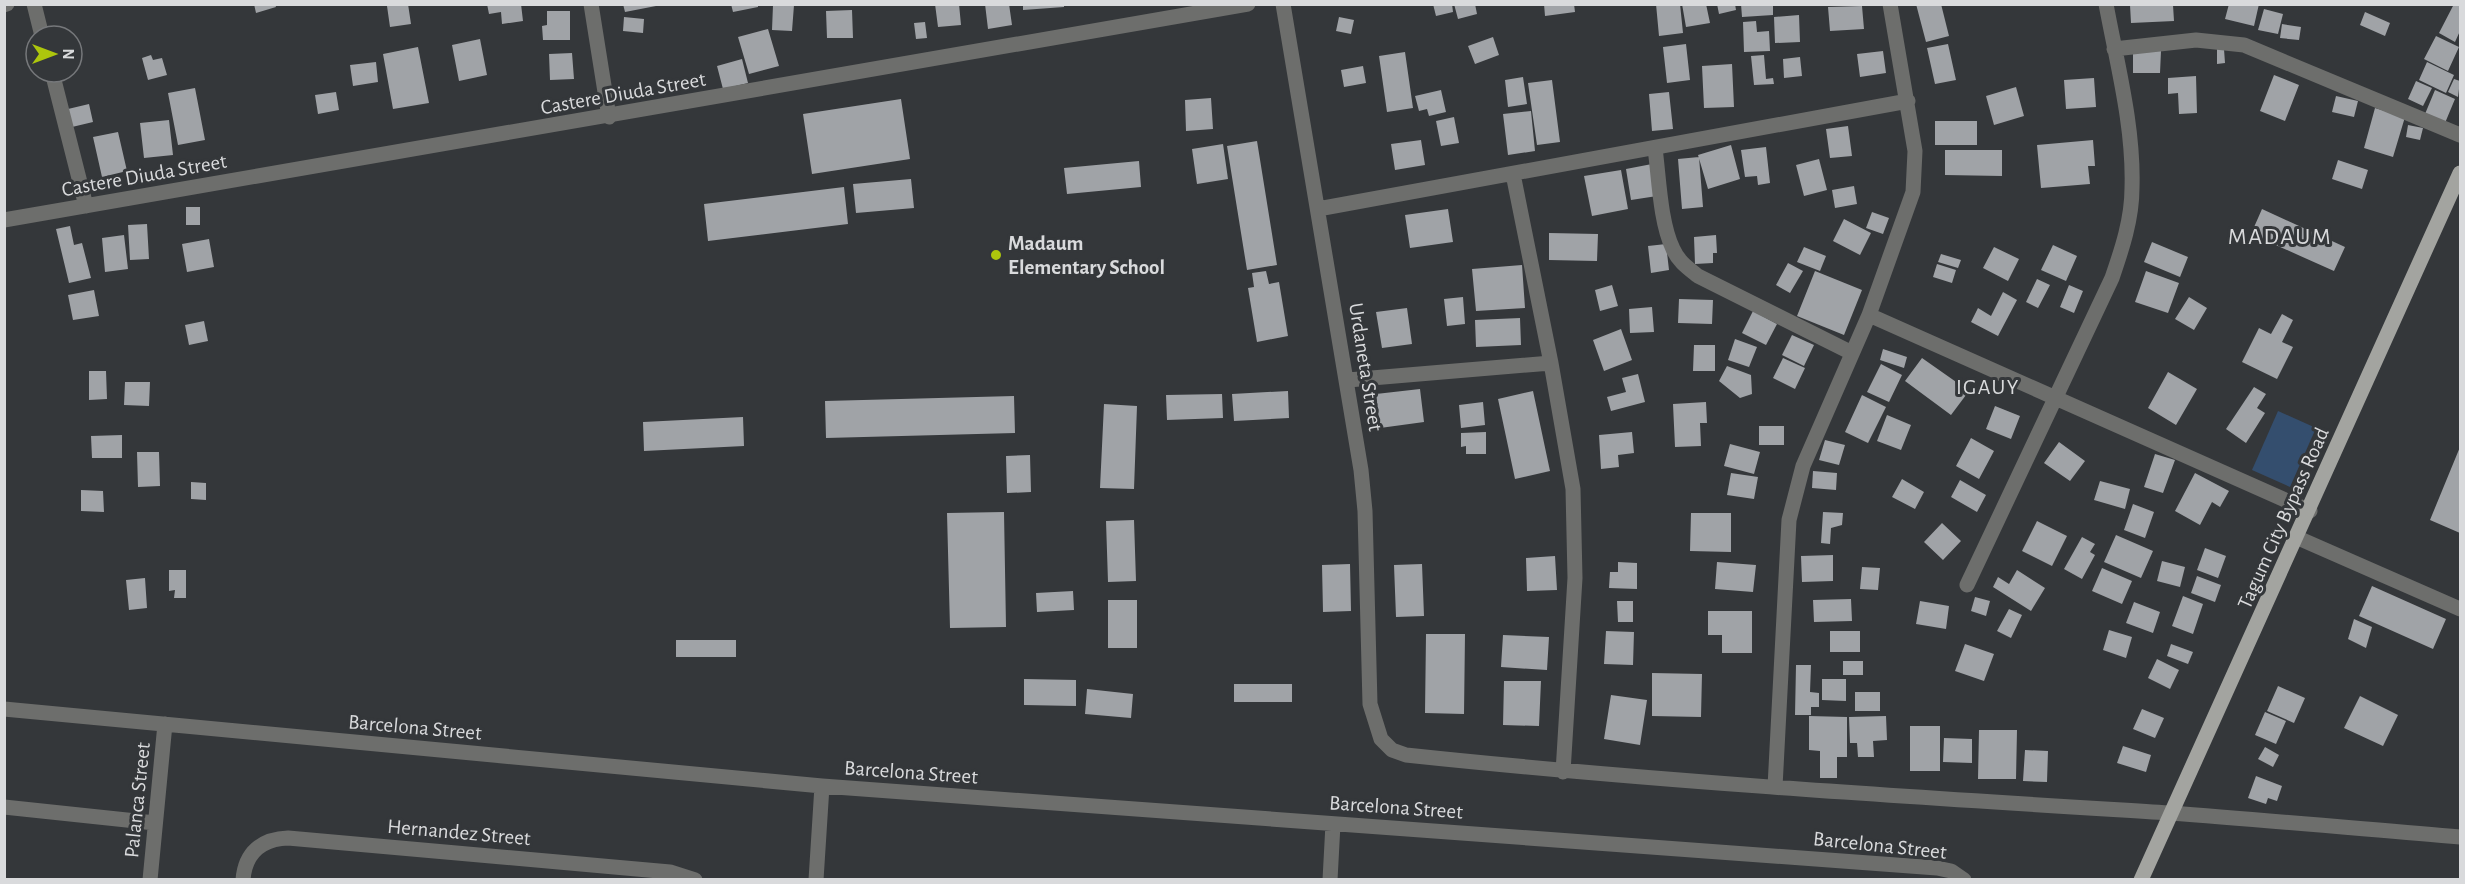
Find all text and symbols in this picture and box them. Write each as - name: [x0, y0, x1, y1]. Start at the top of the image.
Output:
- north arrow: [24, 24, 84, 84]
- text: N: [60, 48, 76, 60]
- street label: Castere Diuda Street: [539, 69, 708, 118]
- street label: Castere Diuda Street: [60, 151, 229, 200]
- district label: MADAUM: [2228, 225, 2332, 249]
- place label: Madaum Elementary School: [1008, 233, 1165, 278]
- marker: Madaum Elementary School: [989, 248, 1003, 262]
- street label: Urdaneta Street: [1345, 301, 1386, 433]
- district label: IGAUY: [1956, 376, 2020, 398]
- street label: Tagum City Bypass Road: [2234, 424, 2333, 612]
- street label: Barcelona Street: [347, 711, 483, 744]
- street label: Palanca Street: [121, 741, 154, 859]
- street label: Barcelona Street: [843, 757, 979, 788]
- street label: Barcelona Street: [1328, 792, 1464, 823]
- street label: Hernandez Street: [386, 816, 532, 849]
- street label: Barcelona Street: [1812, 828, 1948, 863]

